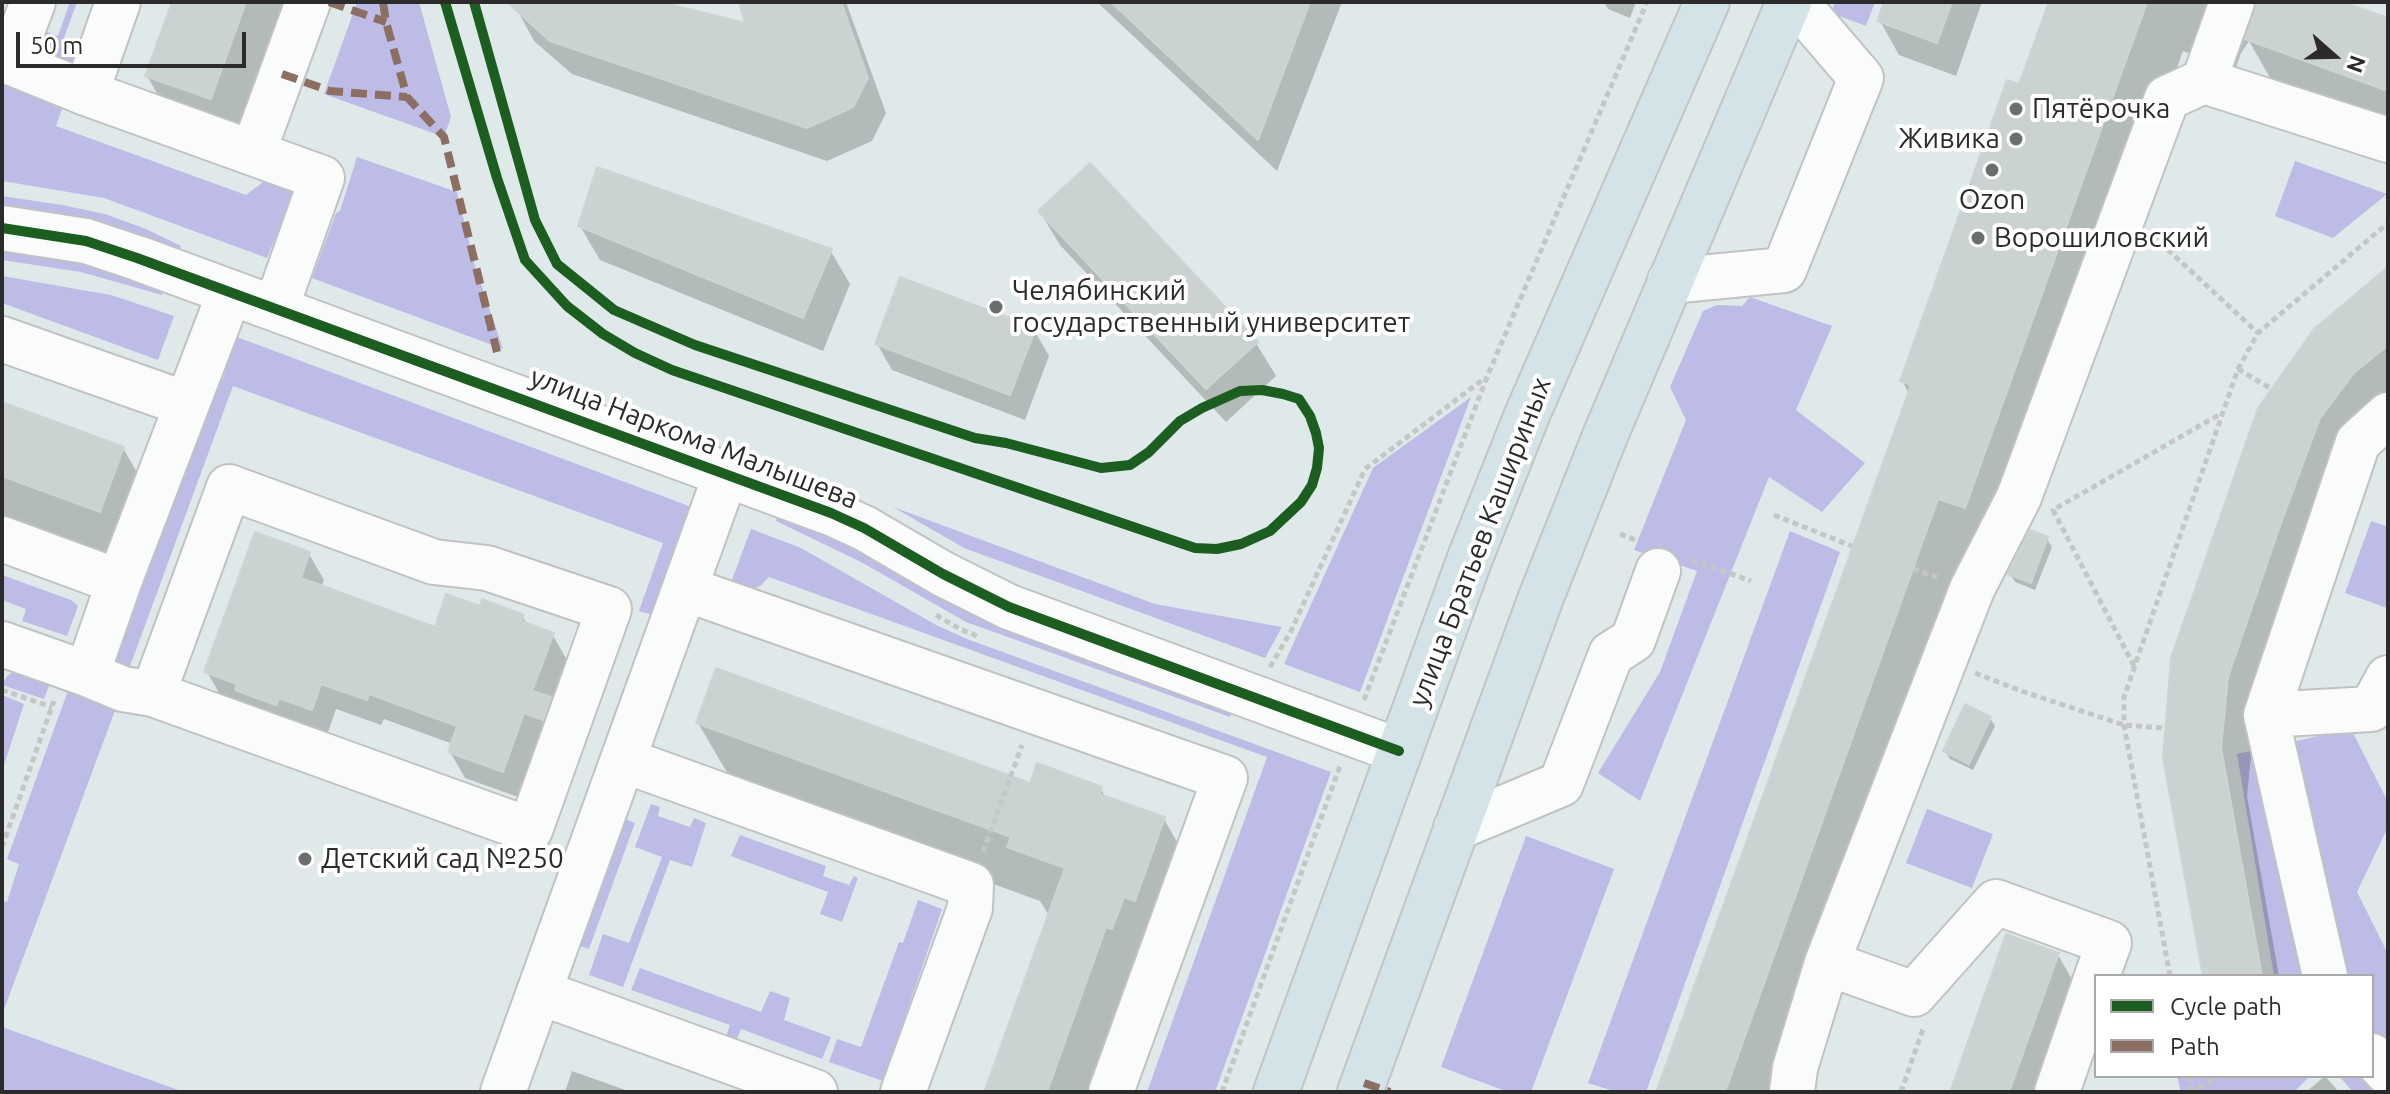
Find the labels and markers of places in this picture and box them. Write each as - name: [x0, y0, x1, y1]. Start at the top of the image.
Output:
- place label: Пятёрочка: [2032, 92, 2170, 126]
- marker: Пятёрочка: [2007, 100, 2025, 118]
- place label: Живика: [1898, 122, 2000, 156]
- marker: Живика: [2007, 130, 2025, 148]
- marker: Ozon: [1983, 161, 2001, 179]
- place label: Ozon: [1959, 183, 2025, 217]
- place label: Ворошиловский: [1994, 221, 2209, 255]
- marker: Ворошиловский: [1969, 229, 1987, 247]
- place label: Челябинский государственный университет: [1012, 274, 1410, 340]
- marker: Челябинский государственный университет: [987, 298, 1005, 316]
- place label: Детский сад №250: [321, 842, 564, 876]
- marker: Детский сад №250: [296, 850, 314, 868]

